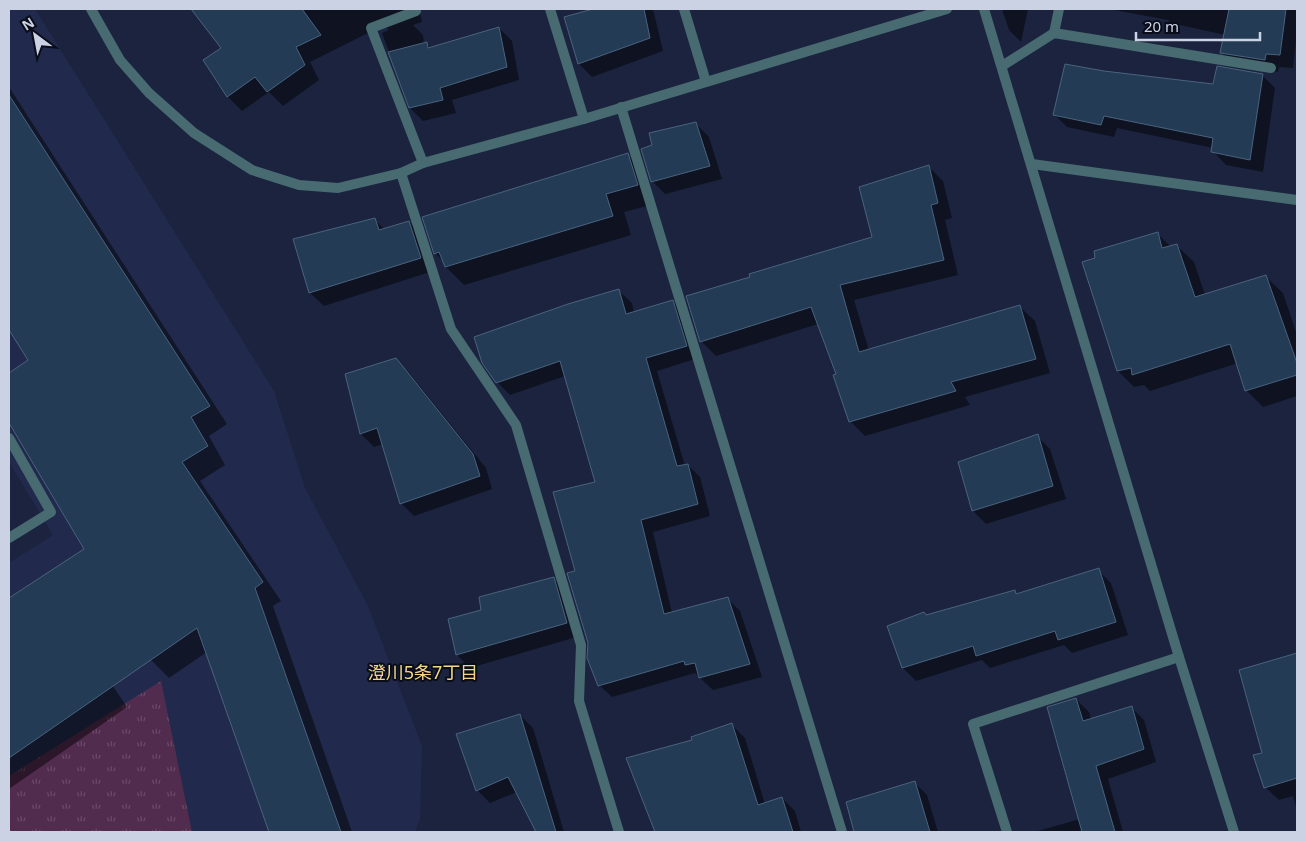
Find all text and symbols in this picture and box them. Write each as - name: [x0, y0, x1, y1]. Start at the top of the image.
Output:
- north arrow: [10, 10, 60, 60]
- scale bar: [1136, 10, 1260, 42]
- text: N: [18, 12, 38, 35]
- text: 20 m: [1144, 16, 1179, 36]
- district label: 澄川5条7丁目: [368, 660, 478, 684]

